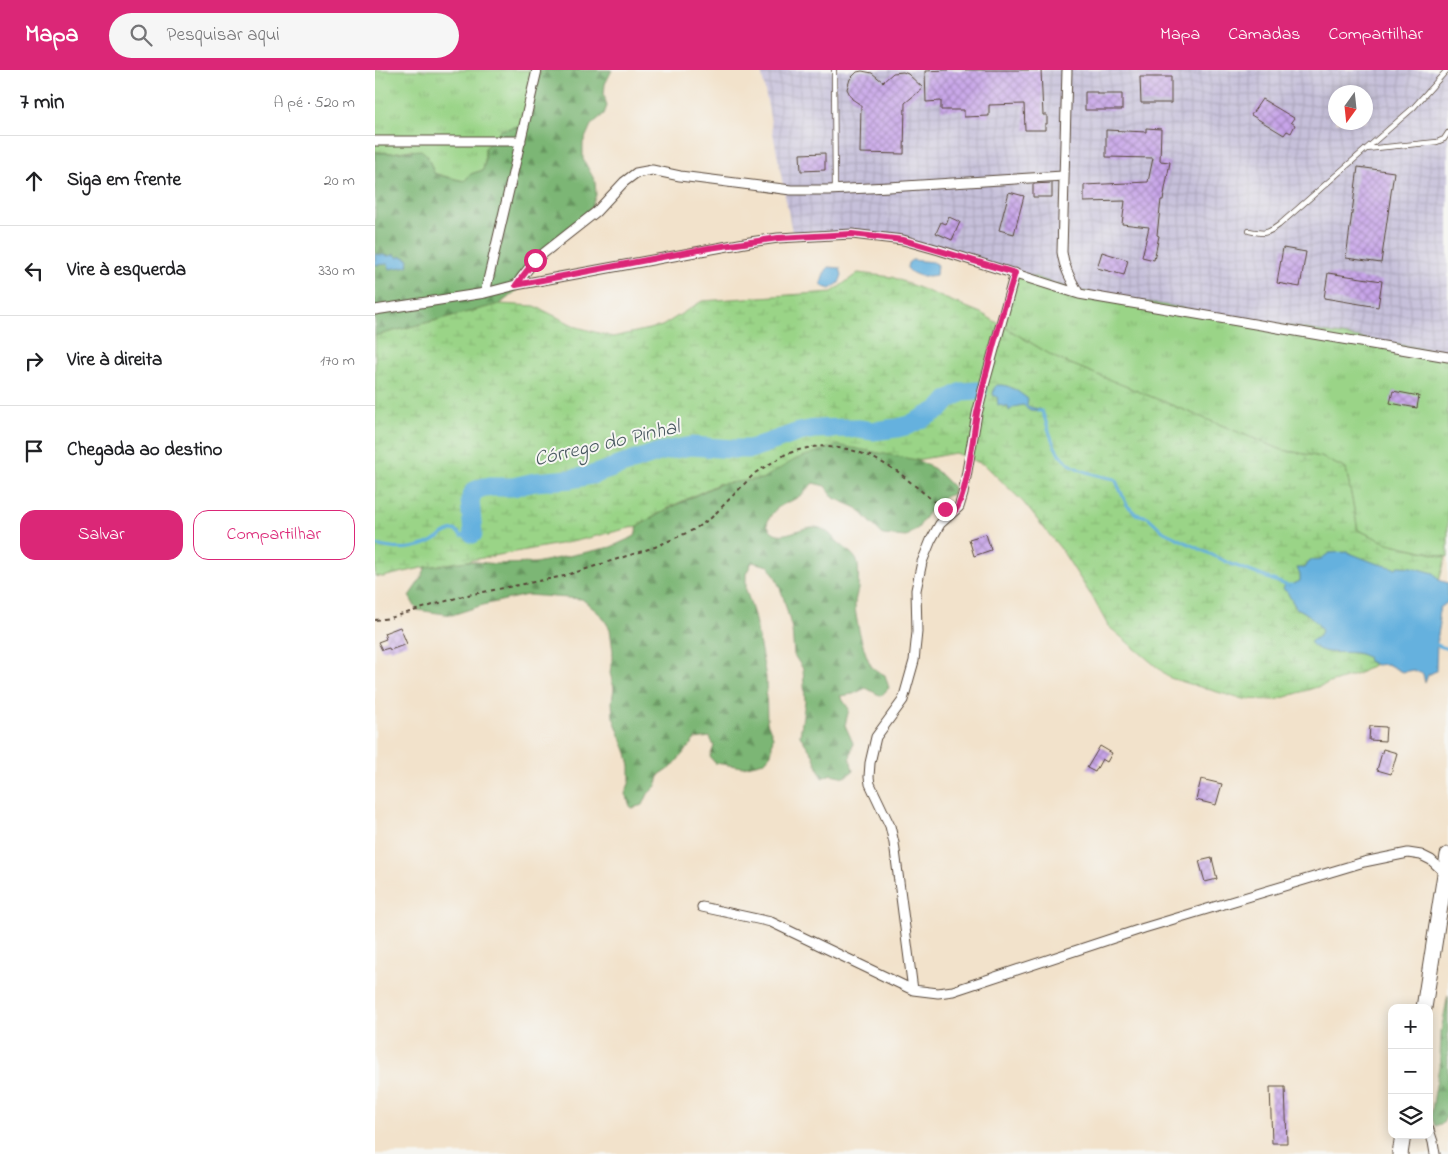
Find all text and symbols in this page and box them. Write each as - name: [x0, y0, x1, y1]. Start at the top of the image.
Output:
- search box: [109, 13, 459, 58]
- text: Mapa: [25, 18, 79, 53]
- icon: search: [127, 21, 155, 49]
- text: Pesquisar aqui: [167, 22, 280, 49]
- text: Mapa: [1160, 22, 1200, 48]
- text: Camadas: [1228, 22, 1301, 48]
- text: Compartilhar: [1329, 22, 1423, 48]
- north arrow: [1328, 85, 1373, 130]
- text: 7 min: [20, 88, 64, 118]
- text: A pé · 520 m: [273, 91, 355, 115]
- icon: ahead: [20, 167, 48, 195]
- text: Siga em frente: [67, 167, 181, 194]
- text: 20 m: [324, 169, 355, 193]
- route start: [524, 249, 547, 272]
- icon: left: [20, 257, 48, 285]
- text: Vire à esquerda: [67, 257, 186, 284]
- text: 330 m: [318, 259, 355, 283]
- icon: right: [20, 347, 48, 375]
- text: Vire à direita: [67, 347, 162, 374]
- text: 170 m: [320, 349, 355, 373]
- water label: Córrego do Pinhal: [531, 412, 685, 476]
- icon: arrive: [20, 437, 48, 465]
- text: Chegada ao destino: [67, 437, 222, 464]
- route end: [934, 498, 957, 521]
- button: Salvar: [20, 510, 183, 560]
- button: Compartilhar: [193, 510, 355, 560]
- map controls: [1388, 1004, 1433, 1139]
- button: +: [1388, 1004, 1433, 1049]
- button: −: [1388, 1049, 1433, 1094]
- button: layers: [1388, 1094, 1433, 1139]

